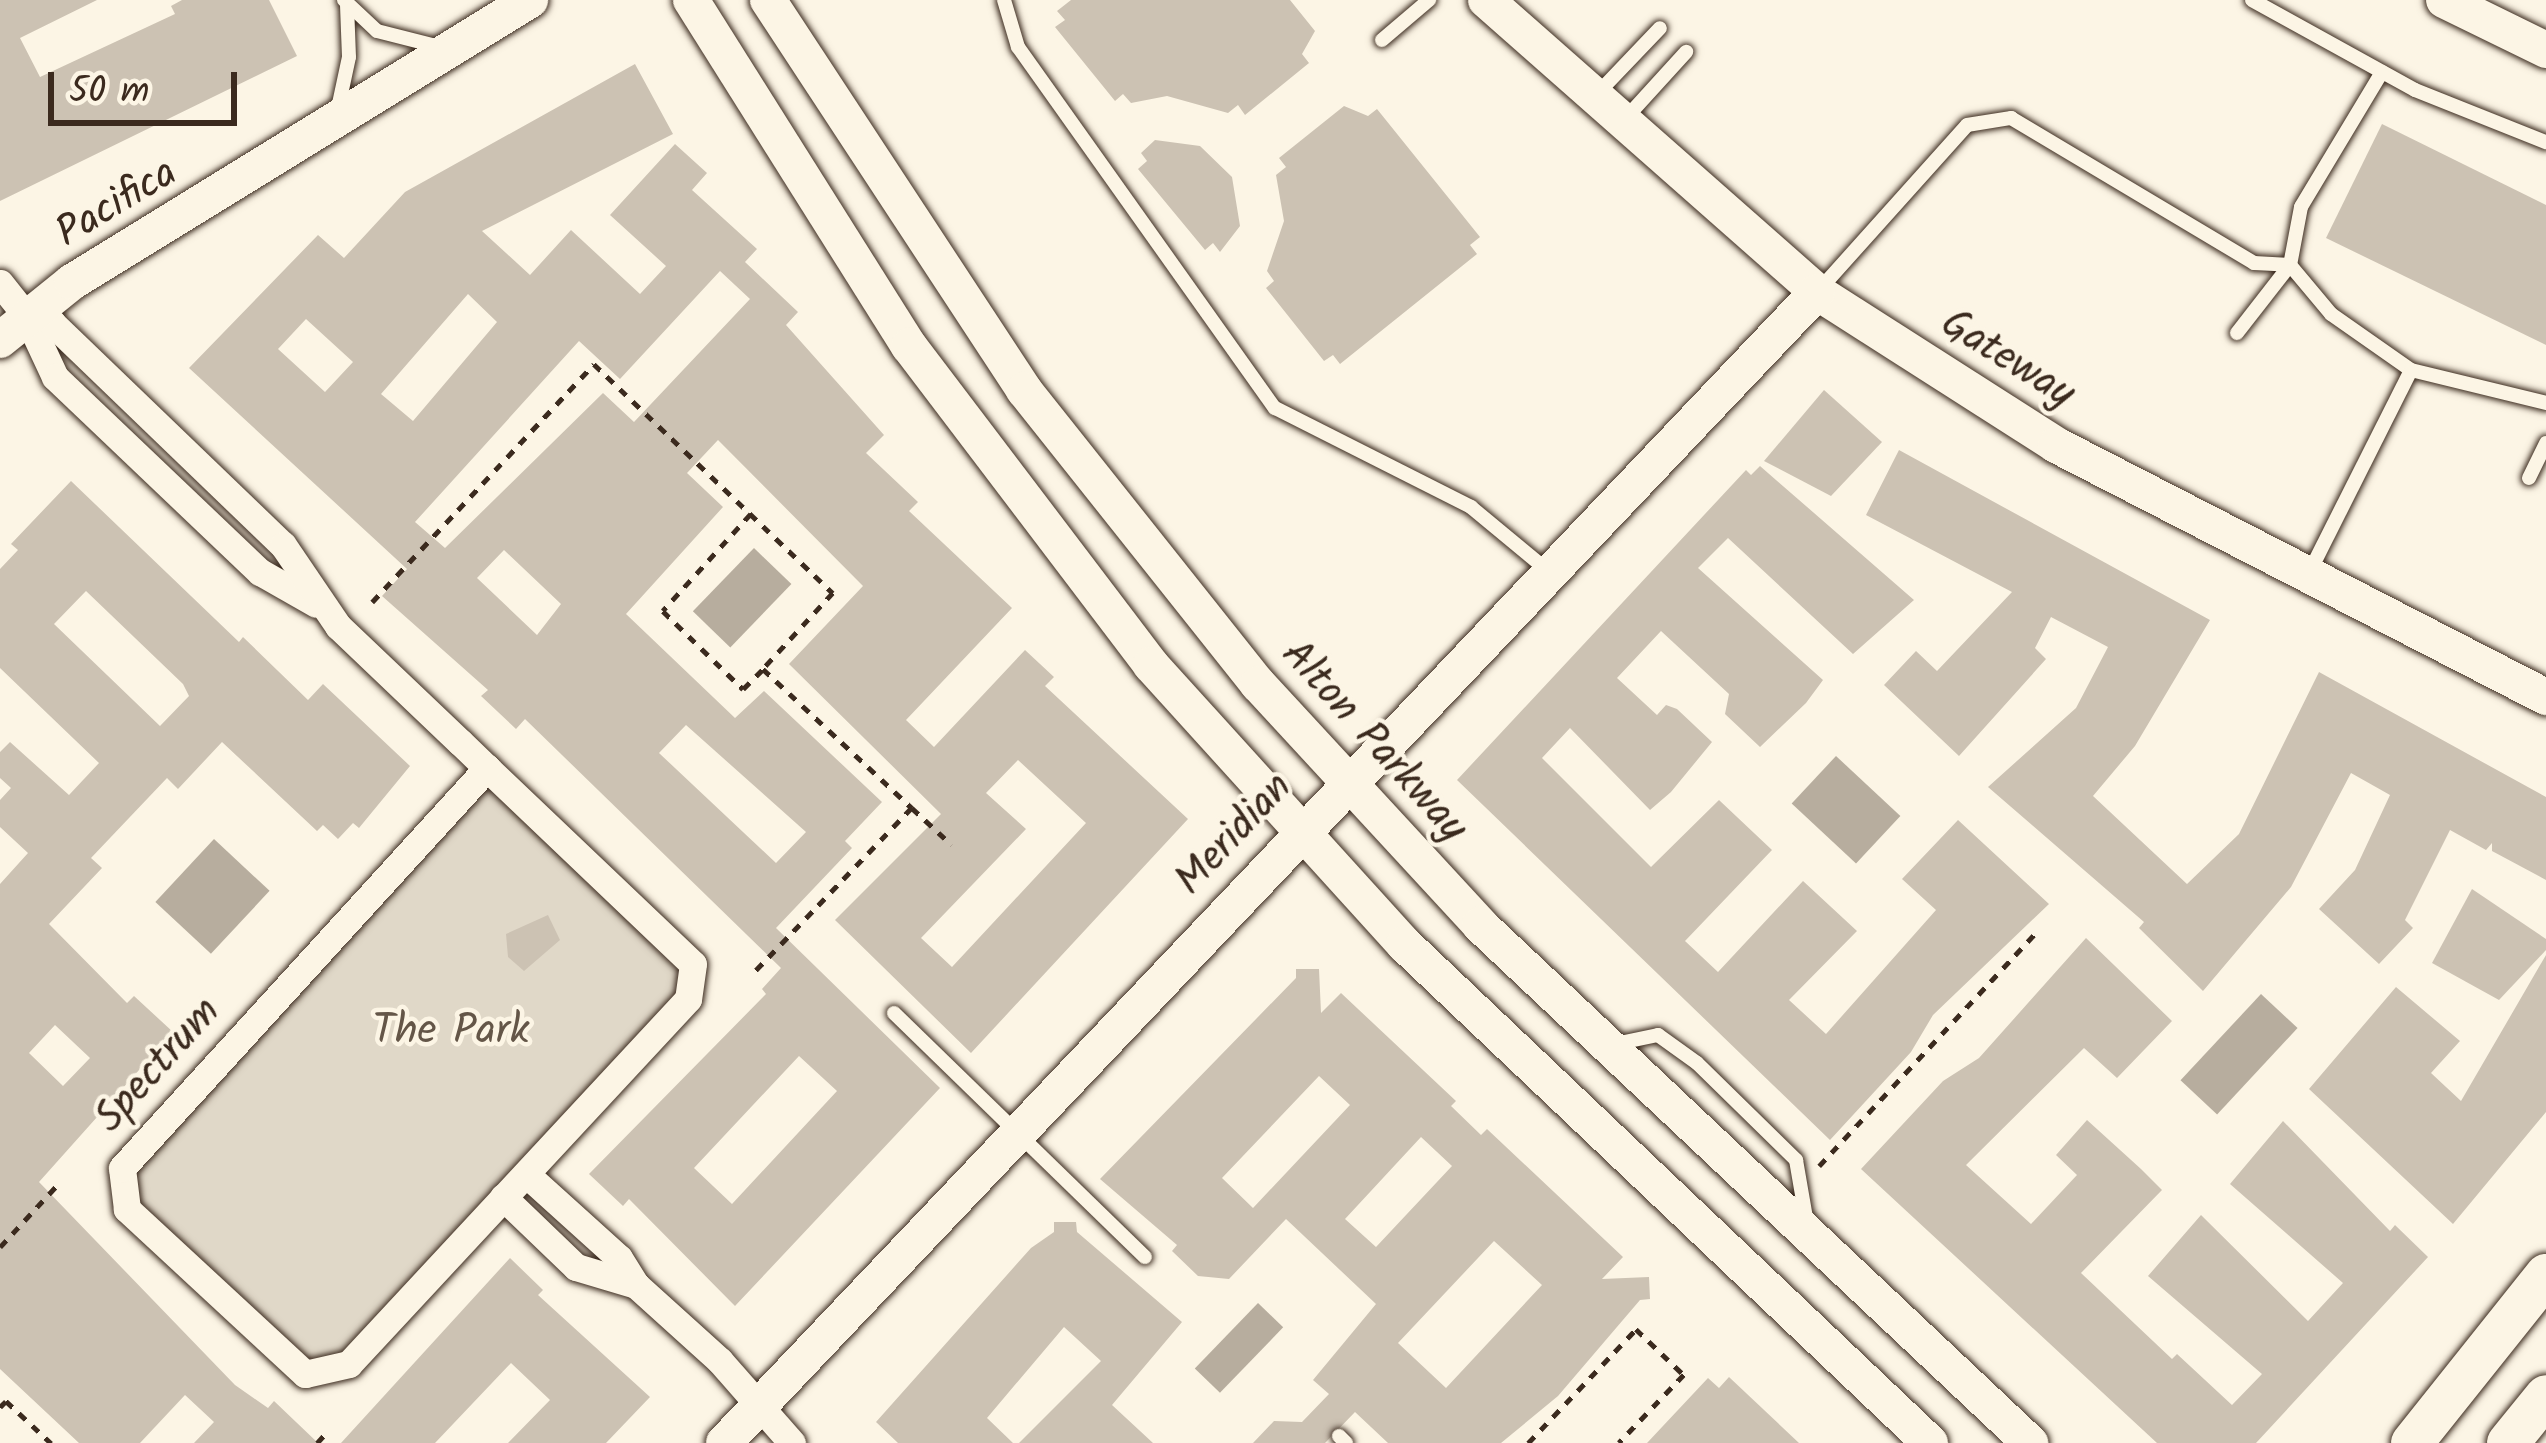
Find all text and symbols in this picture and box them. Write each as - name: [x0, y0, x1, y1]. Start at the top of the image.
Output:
- scale bar: [54, 48, 243, 122]
- text: 50 m: [69, 64, 149, 121]
- street label: Pacifica: [48, 148, 186, 260]
- street label: Gateway: [1931, 299, 2083, 421]
- street label: Alton Parkway: [1269, 631, 1477, 853]
- street label: Meridian: [1166, 763, 1304, 907]
- street label: Spectrum: [85, 988, 233, 1144]
- park label: The Park: [373, 1007, 529, 1057]

